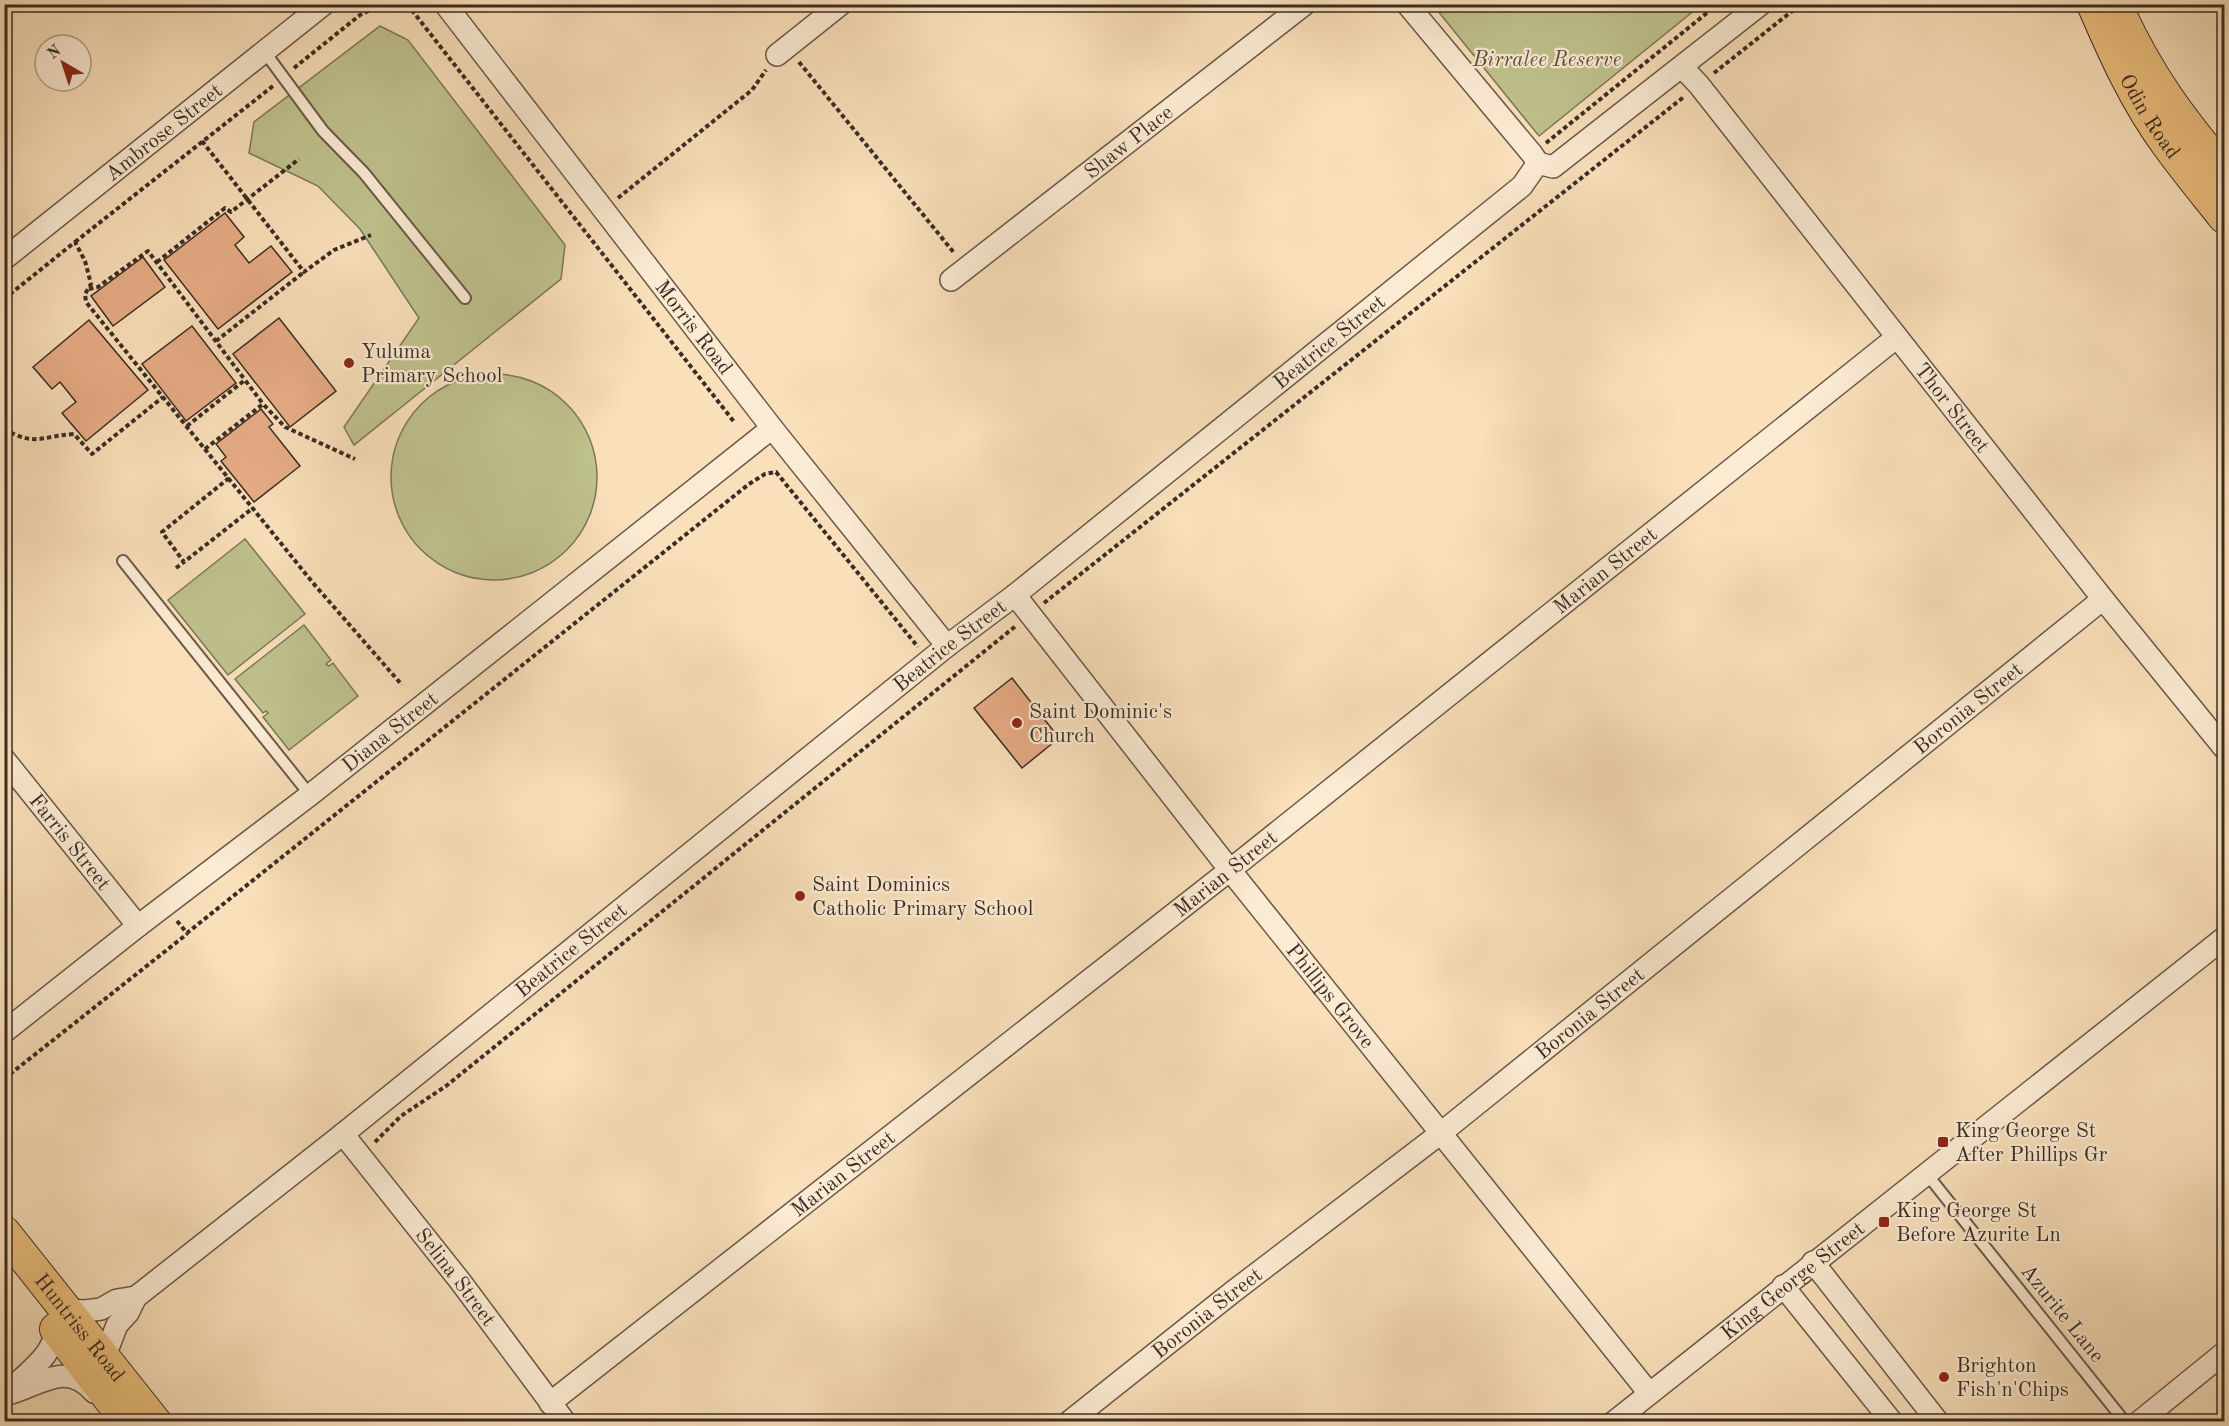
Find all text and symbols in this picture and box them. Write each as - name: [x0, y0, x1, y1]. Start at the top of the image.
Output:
- north arrow: [33, 33, 93, 93]
- text: N: [45, 42, 65, 63]
- park label: Birralee Reserve: [1472, 50, 1621, 71]
- street label: Odin Road: [2115, 71, 2183, 163]
- street label: Ambrose Street: [102, 80, 227, 186]
- street label: Shaw Place: [1081, 102, 1177, 184]
- street label: Morris Road: [650, 277, 736, 379]
- street label: Beatrice Street: [1270, 292, 1390, 394]
- place label: Yuluma Primary School: [361, 342, 503, 387]
- marker: Yuluma Primary School: [342, 356, 356, 370]
- street label: Thor Street: [1910, 360, 1993, 457]
- street label: Marian Street: [1550, 524, 1662, 619]
- street label: Beatrice Street: [890, 596, 1011, 697]
- street label: Boronia Street: [1910, 659, 2027, 759]
- street label: Diana Street: [339, 689, 443, 777]
- place label: Saint Dominic's Church: [1029, 702, 1172, 747]
- marker: Saint Dominic's Church: [1010, 716, 1024, 730]
- street label: Farris Street: [24, 790, 114, 895]
- street label: Marian Street: [1170, 828, 1282, 922]
- place label: Saint Dominics Catholic Primary School: [812, 875, 1034, 920]
- marker: Saint Dominics Catholic Primary School: [793, 889, 807, 903]
- street label: Beatrice Street: [512, 900, 632, 1002]
- street label: Phillips Grove: [1281, 940, 1377, 1053]
- street label: Boronia Street: [1532, 964, 1649, 1064]
- place label: King George St After Phillips Gr: [1955, 1121, 2108, 1166]
- street label: Marian Street: [788, 1128, 900, 1222]
- marker: King George St After Phillips Gr: [1936, 1135, 1950, 1149]
- place label: King George St Before Azurite Ln: [1896, 1201, 2061, 1246]
- marker: King George St Before Azurite Ln: [1877, 1215, 1891, 1229]
- street label: King George Street: [1718, 1218, 1869, 1345]
- street label: Selina Street: [410, 1225, 499, 1331]
- street label: Azurite Lane: [2016, 1261, 2107, 1367]
- street label: Boronia Street: [1149, 1265, 1267, 1363]
- street label: Huntriss Road: [30, 1270, 128, 1387]
- place label: Brighton Fish'n'Chips: [1956, 1356, 2069, 1401]
- marker: Brighton Fish'n'Chips: [1937, 1370, 1951, 1384]

